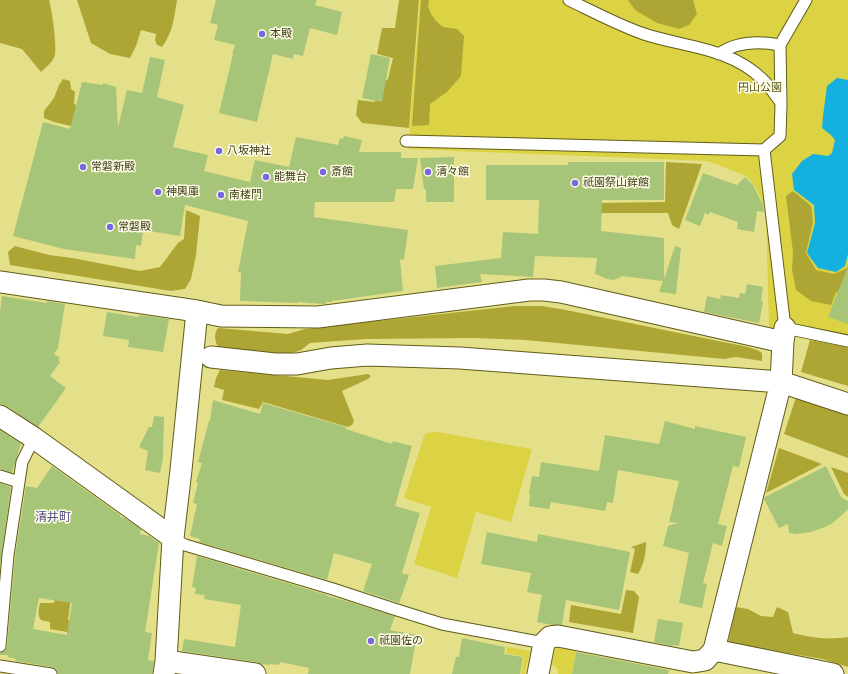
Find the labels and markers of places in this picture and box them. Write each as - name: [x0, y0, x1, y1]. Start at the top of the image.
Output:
- place label: 本殿: [270, 27, 292, 41]
- marker: 本殿: [257, 29, 267, 39]
- place label: 八坂神社: [227, 144, 271, 158]
- marker: 八坂神社: [214, 146, 224, 156]
- place label: 常磐新殿: [91, 160, 135, 174]
- marker: 常磐新殿: [78, 162, 88, 172]
- place label: 斎館: [331, 165, 353, 179]
- place label: 清々館: [436, 165, 469, 179]
- marker: 斎館: [318, 167, 328, 177]
- marker: 清々館: [423, 167, 433, 177]
- place label: 能舞台: [274, 170, 307, 184]
- marker: 能舞台: [261, 172, 271, 182]
- place label: 祇園祭山鉾館: [583, 176, 649, 190]
- marker: 祇園祭山鉾館: [570, 178, 580, 188]
- place label: 神輿庫: [166, 185, 199, 199]
- marker: 神輿庫: [153, 187, 163, 197]
- place label: 南楼門: [229, 188, 262, 202]
- marker: 南楼門: [216, 190, 226, 200]
- place label: 常磐殿: [118, 220, 151, 234]
- marker: 常磐殿: [105, 222, 115, 232]
- place label: 祇園佐の: [379, 634, 423, 648]
- marker: 祇園佐の: [366, 636, 376, 646]

